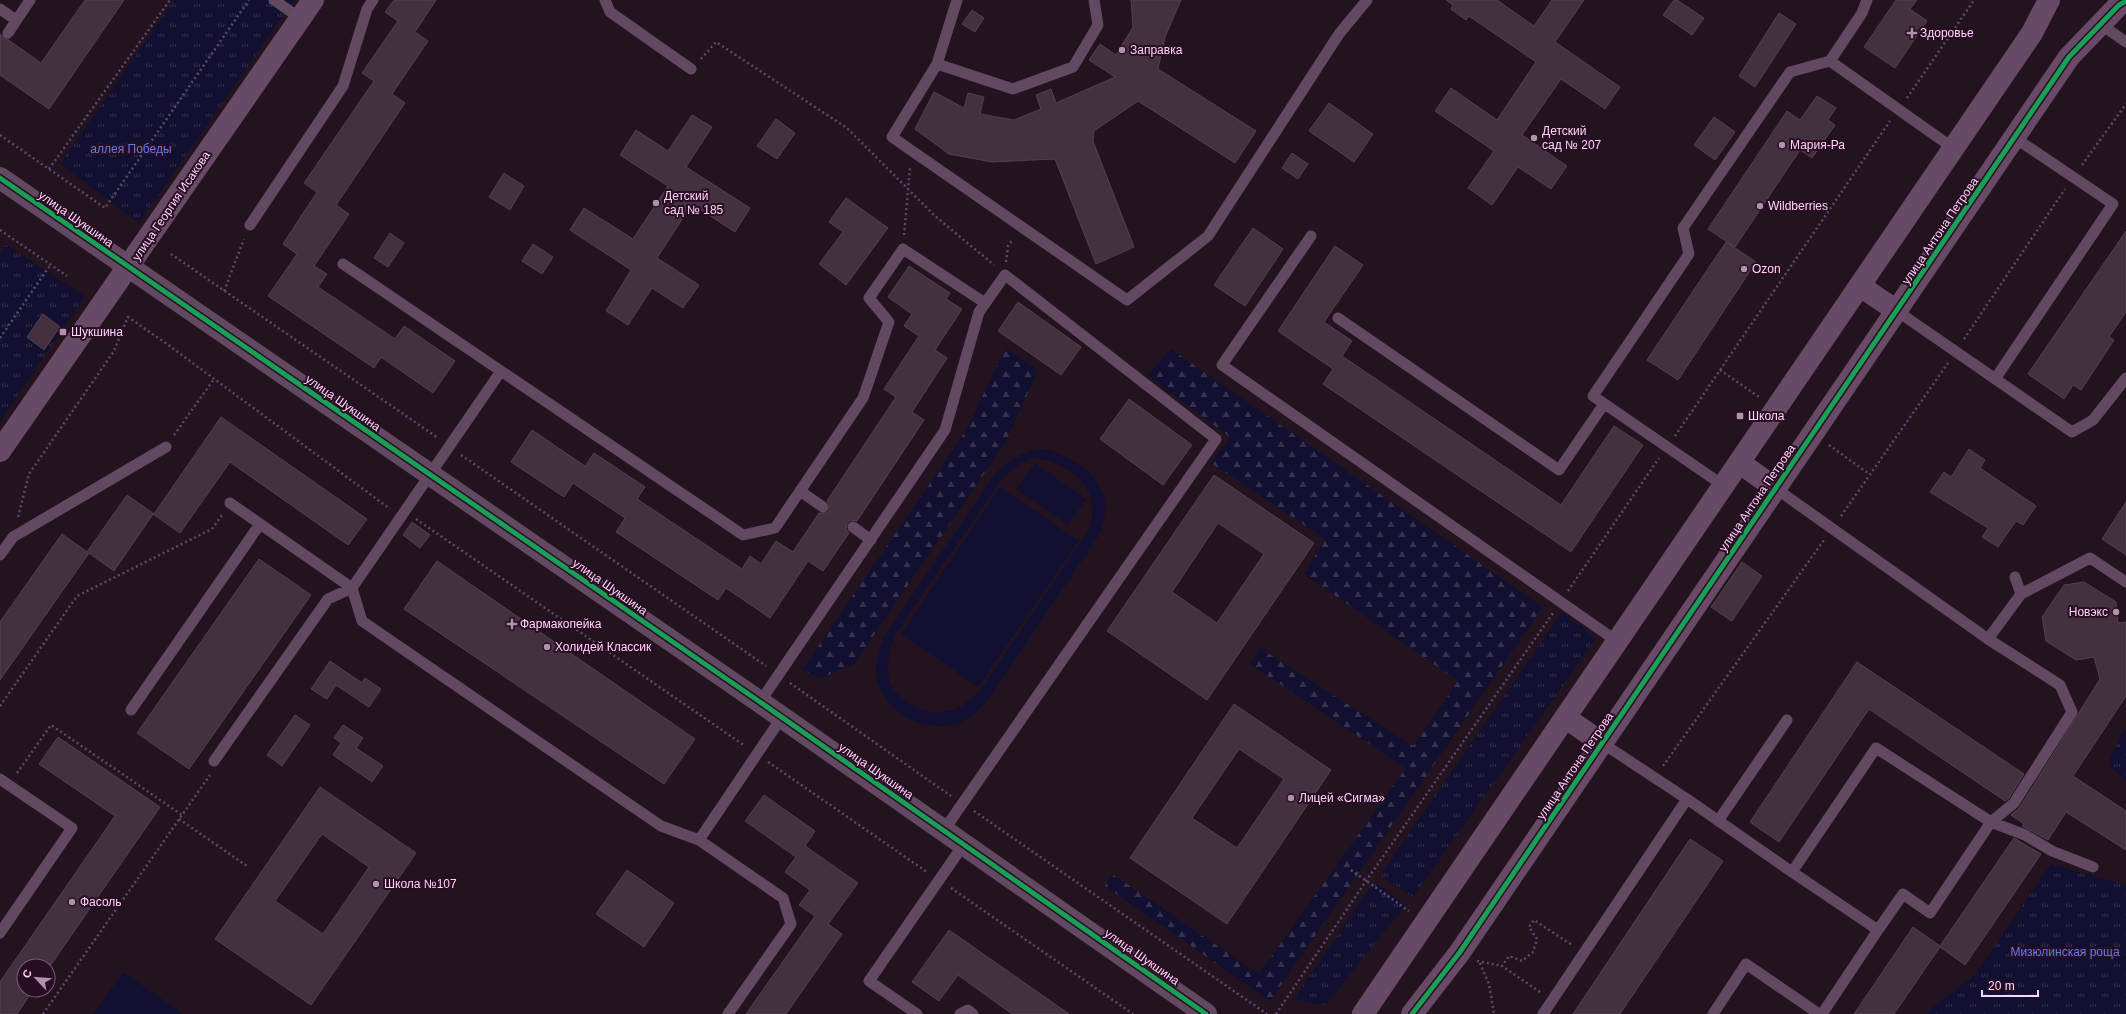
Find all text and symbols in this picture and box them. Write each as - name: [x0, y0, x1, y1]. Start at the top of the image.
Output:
- place label: Здоровье: [1920, 26, 1974, 40]
- marker: Здоровье: [1907, 28, 1917, 38]
- place label: Заправка: [1130, 43, 1183, 57]
- marker: Заправка: [1117, 45, 1127, 55]
- place label: Детский сад № 207: [1542, 124, 1602, 152]
- marker: Детский сад № 207: [1529, 133, 1539, 143]
- place label: Мария-Ра: [1790, 138, 1845, 152]
- marker: Мария-Ра: [1777, 140, 1787, 150]
- park label: аллея Победы: [90, 142, 172, 156]
- street label: улица Георгия Исакова: [129, 148, 213, 263]
- street label: улица Антона Петрова: [1899, 174, 1981, 287]
- street label: улица Шукшина: [36, 188, 116, 250]
- place label: Детский сад № 185: [664, 189, 724, 217]
- marker: Детский сад № 185: [651, 198, 661, 208]
- place label: Wildberries: [1768, 199, 1828, 213]
- marker: Wildberries: [1755, 201, 1765, 211]
- place label: Ozon: [1752, 262, 1781, 276]
- marker: Ozon: [1739, 264, 1749, 274]
- place label: Шукшина: [71, 325, 123, 339]
- marker: Шукшина: [58, 327, 68, 337]
- street label: улица Шукшина: [303, 372, 383, 434]
- place label: Школа: [1748, 409, 1785, 423]
- marker: Школа: [1735, 411, 1745, 421]
- street label: улица Антона Петрова: [1716, 441, 1798, 554]
- street label: улица Шукшина: [570, 556, 650, 618]
- place label: Новэкс: [2069, 605, 2108, 619]
- marker: Новэкс: [2111, 607, 2121, 617]
- place label: Фармакопейка: [520, 617, 602, 631]
- marker: Фармакопейка: [507, 619, 517, 629]
- place label: Холидей Классик: [555, 640, 652, 654]
- marker: Холидей Классик: [542, 642, 552, 652]
- street label: улица Антона Петрова: [1534, 709, 1616, 822]
- street label: улица Шукшина: [836, 740, 916, 802]
- place label: Лицей «Сигма»: [1299, 791, 1385, 805]
- marker: Лицей «Сигма»: [1286, 793, 1296, 803]
- place label: Школа №107: [384, 877, 457, 891]
- marker: Школа №107: [371, 879, 381, 889]
- place label: Фасоль: [80, 895, 122, 909]
- marker: Фасоль: [67, 897, 77, 907]
- street label: улица Шукшина: [1102, 926, 1182, 988]
- park label: Мизюлинская роща: [2010, 945, 2120, 959]
- north arrow: [16, 958, 56, 998]
- text: С: [20, 967, 34, 980]
- scale bar: [1982, 972, 2038, 998]
- text: 20 m: [1988, 979, 2015, 993]

